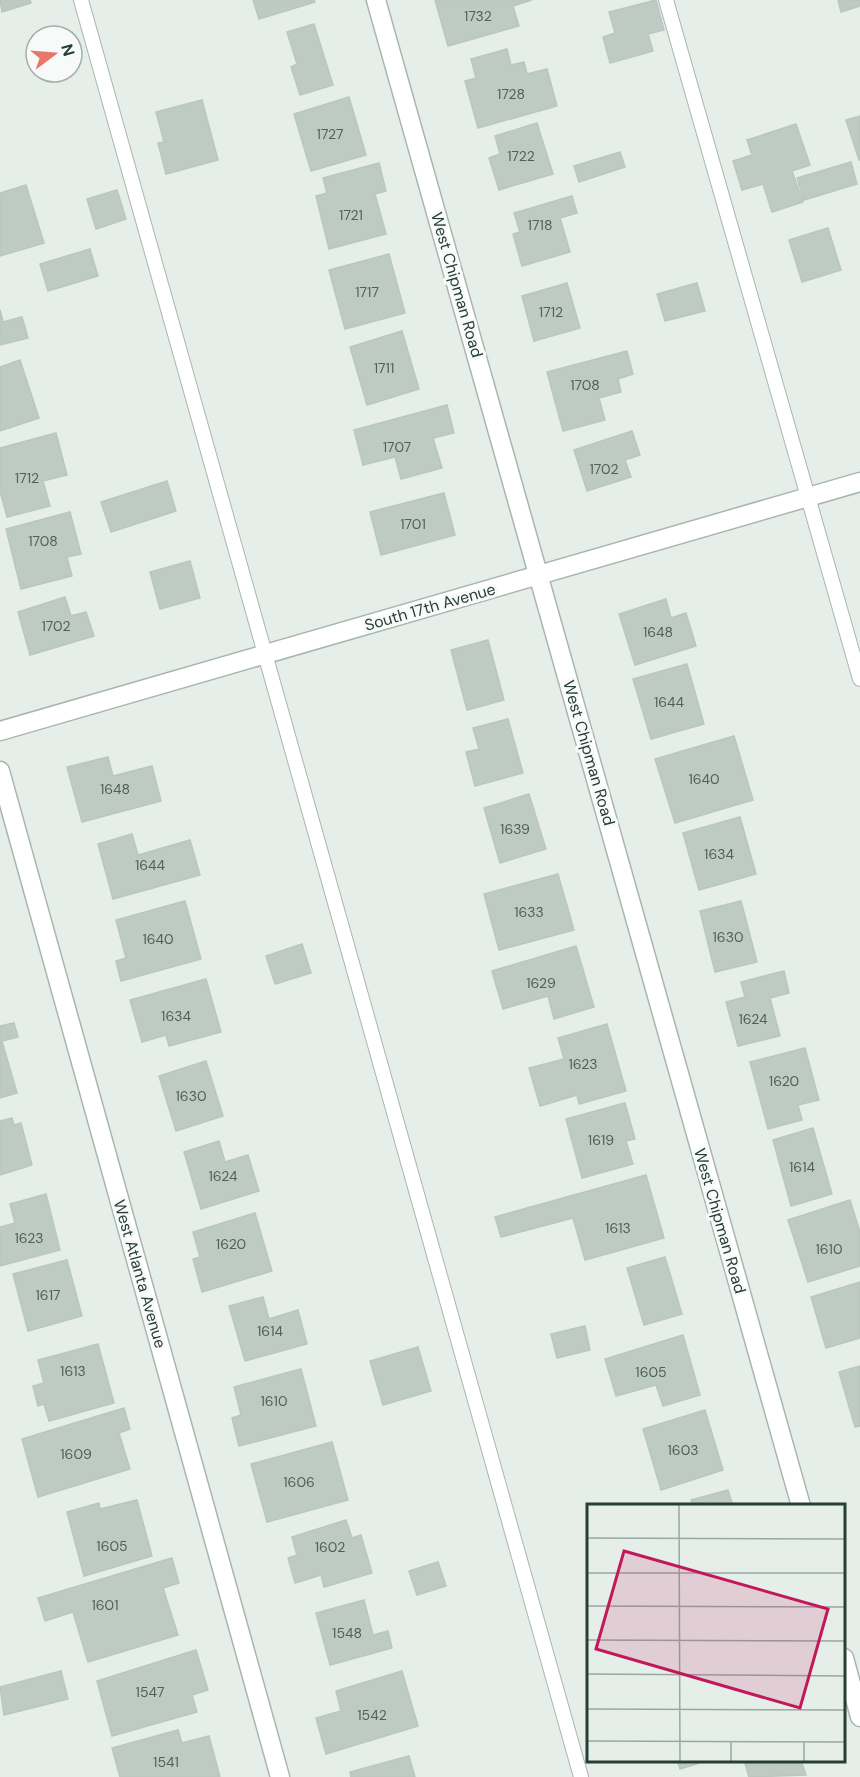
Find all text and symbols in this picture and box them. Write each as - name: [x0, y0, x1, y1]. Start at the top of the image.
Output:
- house number: 1732: [464, 7, 492, 25]
- north arrow: [24, 24, 84, 84]
- text: N: [56, 41, 80, 59]
- house number: 1728: [497, 85, 525, 103]
- house number: 1727: [317, 125, 343, 143]
- house number: 1722: [507, 147, 535, 165]
- house number: 1721: [339, 206, 363, 224]
- street label: West Chipman Road: [426, 210, 488, 360]
- house number: 1718: [528, 216, 552, 234]
- house number: 1717: [355, 283, 379, 301]
- house number: 1712: [539, 303, 563, 321]
- house number: 1711: [374, 359, 394, 377]
- house number: 1708: [570, 376, 600, 394]
- house number: 1707: [383, 438, 411, 456]
- house number: 1702: [589, 460, 619, 478]
- house number: 1712: [15, 469, 39, 487]
- house number: 1701: [400, 515, 426, 533]
- house number: 1708: [28, 532, 58, 550]
- street label: South 17th Avenue: [362, 578, 498, 636]
- house number: 1702: [41, 617, 71, 635]
- house number: 1648: [643, 623, 673, 641]
- street label: West Chipman Road: [558, 678, 620, 828]
- house number: 1644: [654, 693, 685, 711]
- house number: 1640: [688, 770, 720, 788]
- house number: 1648: [100, 780, 130, 798]
- house number: 1639: [500, 820, 530, 838]
- house number: 1634: [704, 845, 734, 863]
- house number: 1644: [135, 856, 166, 874]
- house number: 1633: [514, 903, 544, 921]
- house number: 1630: [712, 928, 744, 946]
- house number: 1640: [142, 930, 174, 948]
- house number: 1629: [526, 974, 556, 992]
- house number: 1634: [161, 1007, 191, 1025]
- house number: 1624: [738, 1010, 768, 1028]
- house number: 1623: [568, 1055, 598, 1073]
- house number: 1620: [769, 1072, 799, 1090]
- house number: 1630: [175, 1087, 207, 1105]
- house number: 1619: [588, 1131, 614, 1149]
- street label: West Chipman Road: [689, 1146, 751, 1296]
- house number: 1614: [789, 1158, 816, 1176]
- house number: 1624: [208, 1167, 238, 1185]
- street label: West Atlanta Avenue: [109, 1197, 171, 1351]
- house number: 1613: [605, 1219, 631, 1237]
- house number: 1623: [14, 1229, 44, 1247]
- house number: 1620: [216, 1235, 246, 1253]
- house number: 1610: [815, 1240, 843, 1258]
- house number: 1617: [35, 1286, 61, 1304]
- house number: 1614: [257, 1322, 284, 1340]
- house number: 1613: [60, 1362, 86, 1380]
- house number: 1605: [635, 1363, 667, 1381]
- house number: 1610: [260, 1392, 288, 1410]
- house number: 1603: [667, 1441, 699, 1459]
- house number: 1609: [60, 1445, 92, 1463]
- house number: 1606: [283, 1473, 315, 1491]
- inset map: [587, 1504, 845, 1762]
- house number: 1605: [96, 1537, 128, 1555]
- house number: 1602: [315, 1538, 345, 1556]
- house number: 1601: [91, 1596, 119, 1614]
- house number: 1548: [332, 1624, 362, 1642]
- house number: 1547: [136, 1683, 164, 1701]
- house number: 1542: [357, 1706, 387, 1724]
- house number: 1541: [153, 1753, 179, 1771]

